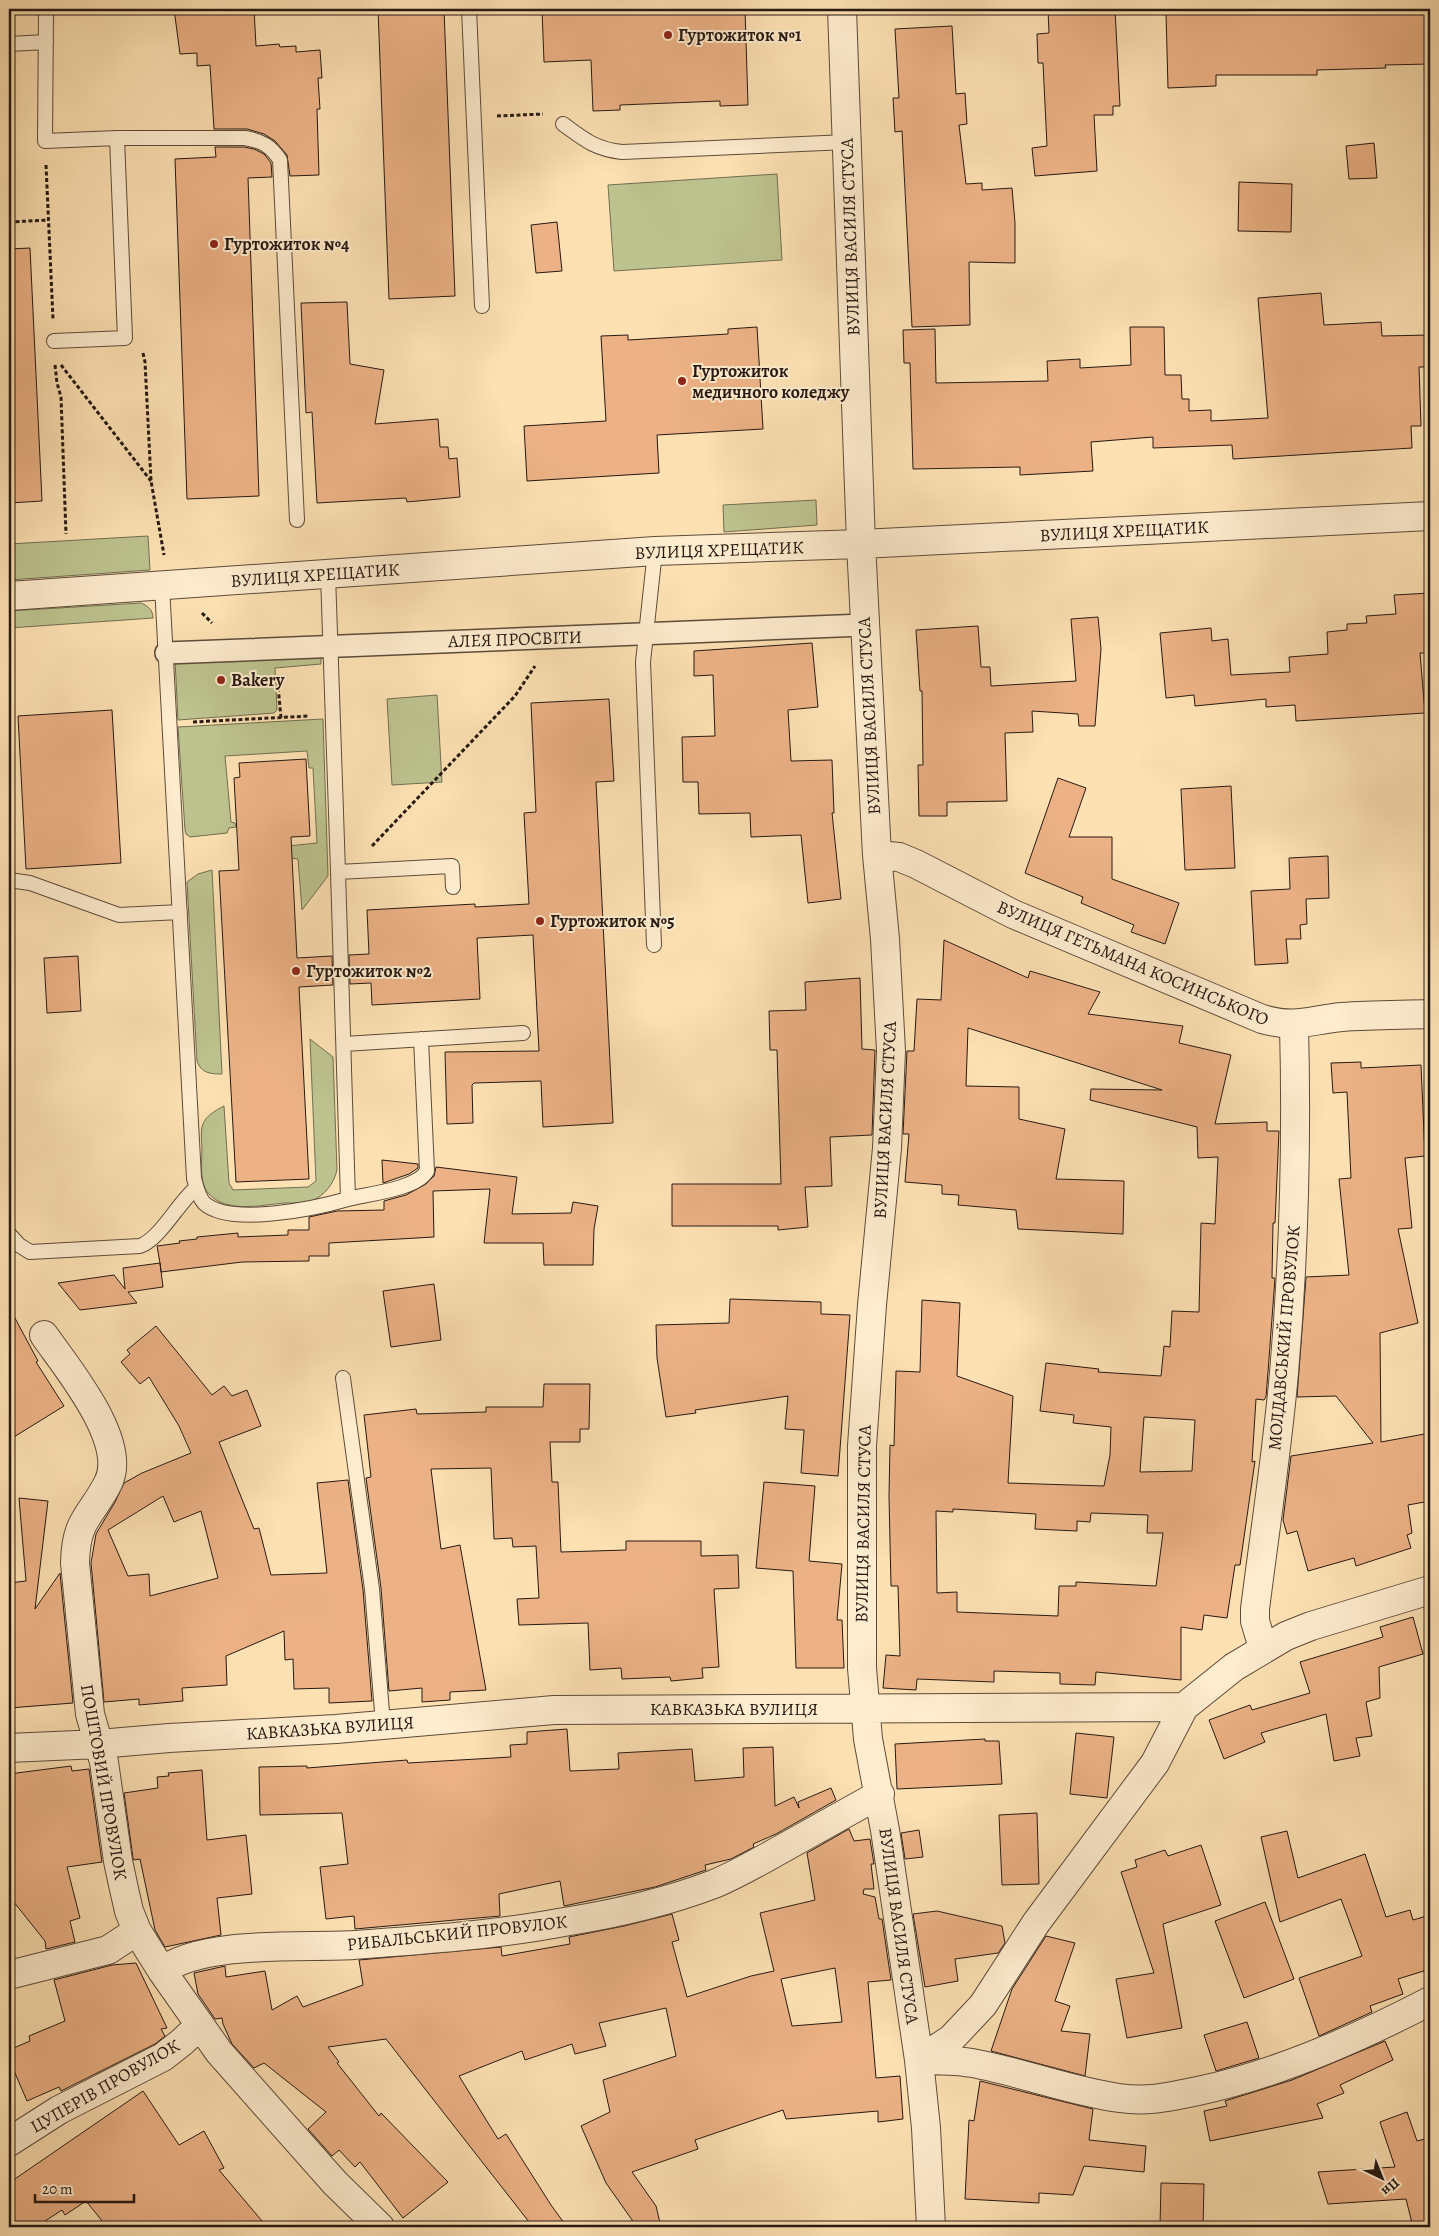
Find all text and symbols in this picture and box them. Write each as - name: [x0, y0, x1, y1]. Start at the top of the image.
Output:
- place label: Гуртожиток №1: [678, 23, 802, 47]
- marker: Гуртожиток №1: [662, 29, 674, 41]
- street label: ВУЛИЦЯ ВАСИЛЯ СТУСА: [835, 137, 865, 336]
- place label: Гуртожиток №4: [224, 232, 350, 256]
- marker: Гуртожиток №4: [208, 238, 220, 250]
- place label: Гуртожиток медичного коледжу: [692, 359, 850, 404]
- marker: Гуртожиток медичного коледжу: [676, 375, 688, 387]
- street label: ВУЛИЦЯ ХРЕЩАТИК: [1039, 515, 1210, 547]
- street label: ВУЛИЦЯ ХРЕЩАТИК: [634, 535, 804, 565]
- street label: ВУЛИЦЯ ХРЕЩАТИК: [230, 557, 401, 593]
- street label: ВУЛИЦЯ ВАСИЛЯ СТУСА: [852, 616, 886, 816]
- street label: АЛЕЯ ПРОСВІТИ: [447, 625, 582, 653]
- place label: Bakery: [231, 668, 285, 692]
- marker: Bakery: [215, 674, 227, 686]
- street label: ВУЛИЦЯ ГЕТЬМАНА КОСИНСЬКОГО: [993, 895, 1273, 1031]
- place label: Гуртожиток №5: [550, 909, 675, 933]
- marker: Гуртожиток №5: [534, 915, 546, 927]
- place label: Гуртожиток №2: [306, 959, 432, 983]
- marker: Гуртожиток №2: [290, 965, 302, 977]
- street label: ВУЛИЦЯ ВАСИЛЯ СТУСА: [868, 1020, 902, 1220]
- street label: МОЛДАВСЬКИЙ ПРОВУЛОК: [1262, 1224, 1306, 1452]
- street label: ВУЛИЦЯ ВАСИЛЯ СТУСА: [849, 1424, 877, 1623]
- street label: ПОШТОВИЙ ПРОВУЛОК: [75, 1682, 133, 1882]
- street label: КАВКАЗЬКА ВУЛИЦЯ: [650, 1697, 818, 1721]
- street label: КАВКАЗЬКА ВУЛИЦЯ: [245, 1710, 415, 1746]
- street label: ВУЛИЦЯ ВАСИЛЯ СТУСА: [873, 1826, 925, 2026]
- street label: РИБАЛЬСЬКИЙ ПРОВУЛОК: [346, 1909, 569, 1956]
- street label: ЦУПЕРІВ ПРОВУЛОК: [26, 2033, 184, 2139]
- north arrow: [1356, 2154, 1406, 2204]
- scale bar: [35, 2171, 134, 2203]
- text: Пн: [1377, 2174, 1404, 2200]
- text: 20 m: [42, 2179, 73, 2199]

